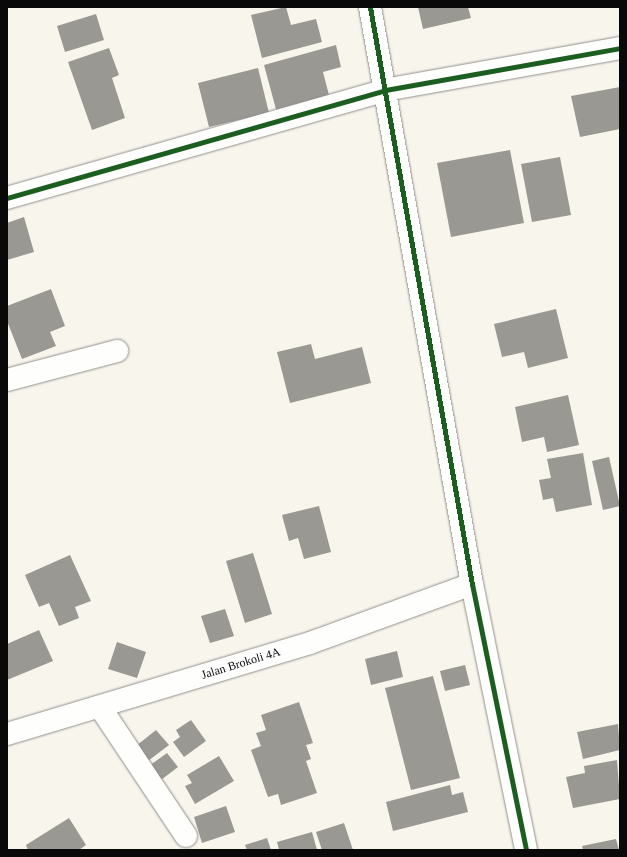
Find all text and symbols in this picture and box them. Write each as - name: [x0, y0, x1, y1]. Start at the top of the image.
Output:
- street label: Jalan Brokoli 4A: [200, 645, 282, 683]

